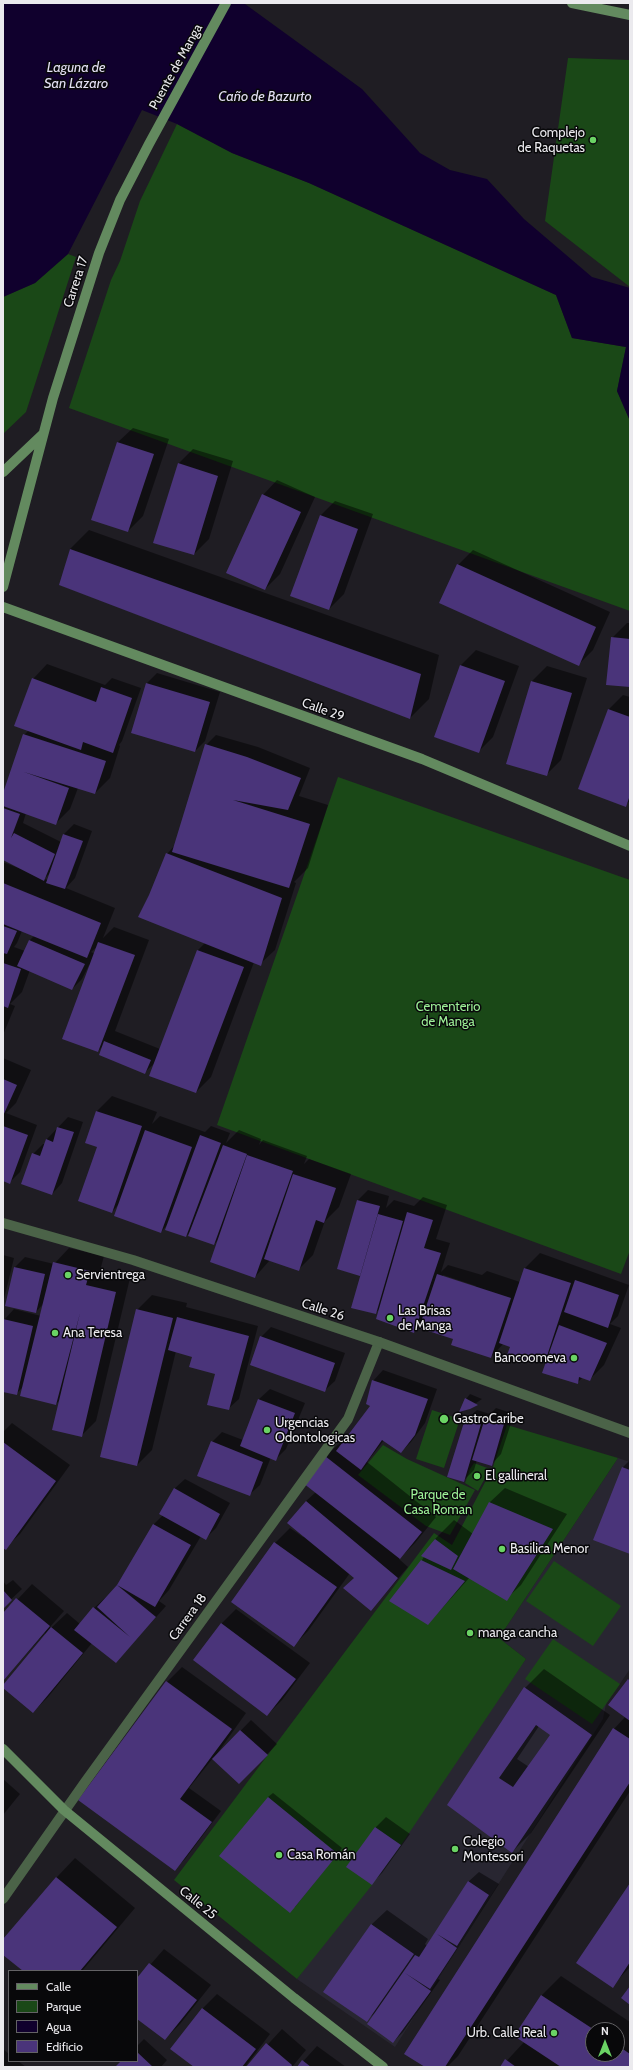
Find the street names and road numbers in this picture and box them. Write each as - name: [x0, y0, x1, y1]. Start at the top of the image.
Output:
- street label: Puente de Manga: [146, 22, 206, 112]
- street label: Carrera 17: [60, 254, 92, 310]
- street label: Calle 29: [300, 695, 346, 725]
- street label: Calle 26: [300, 1296, 346, 1324]
- street label: Carrera 18: [166, 1590, 210, 1644]
- street label: Calle 25: [176, 1883, 220, 1923]

